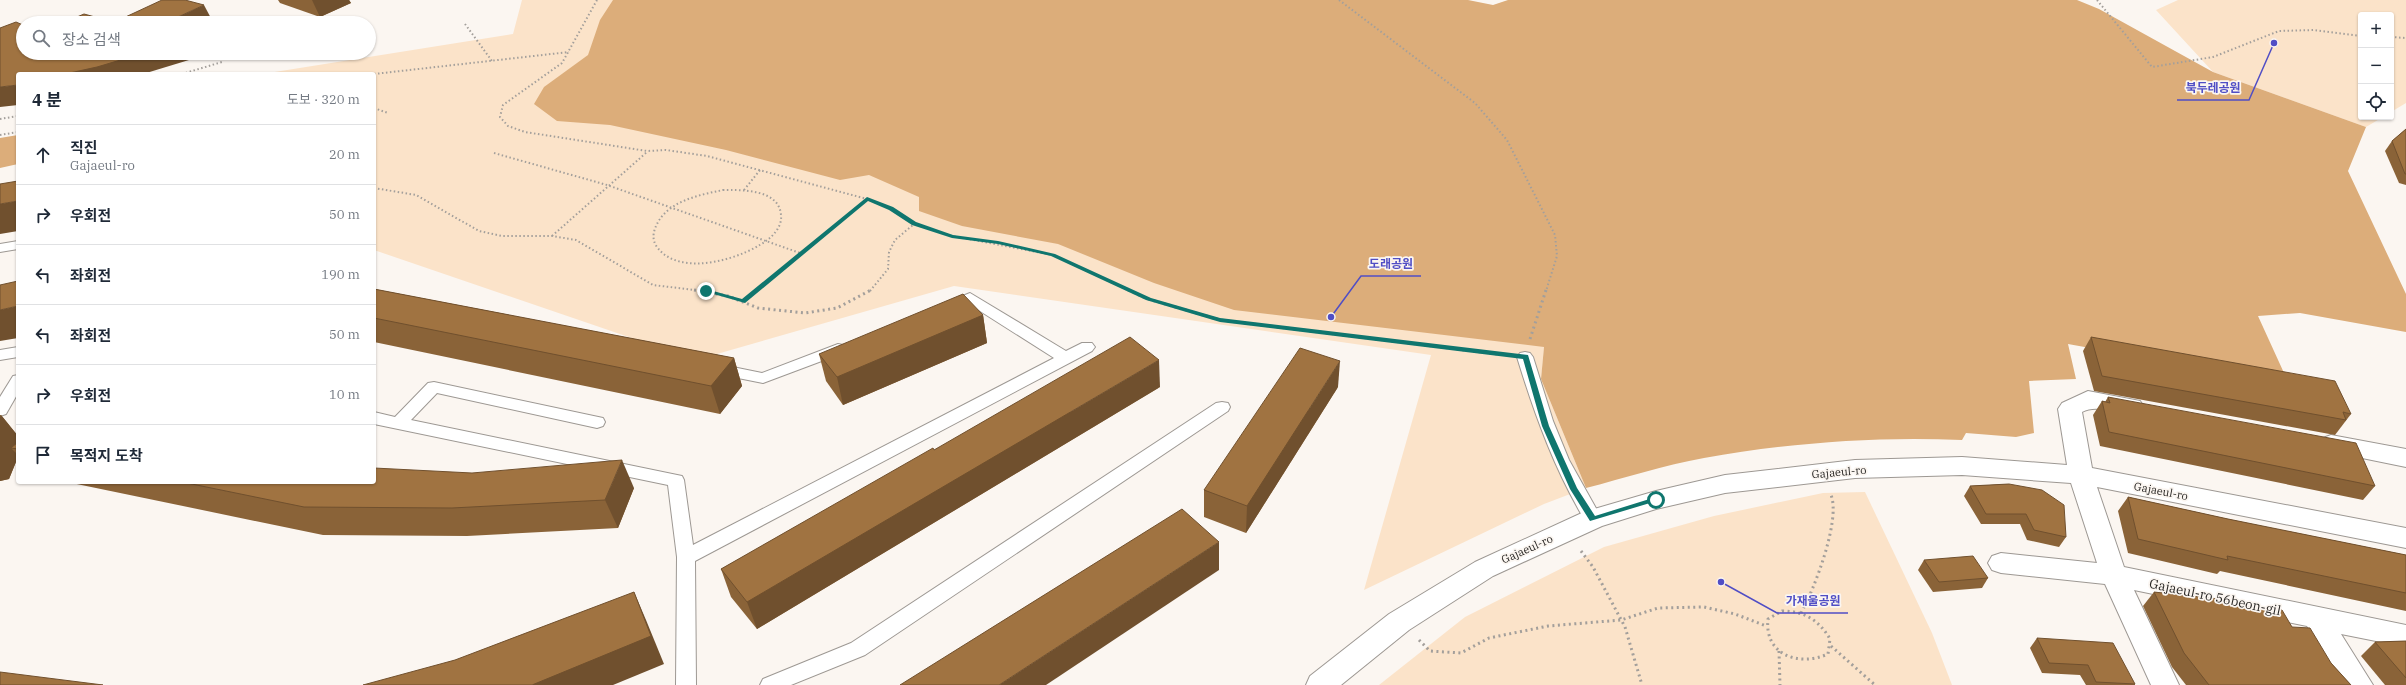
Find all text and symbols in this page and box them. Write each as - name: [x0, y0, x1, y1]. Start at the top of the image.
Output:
- map controls: [2358, 12, 2394, 120]
- button: +: [2358, 12, 2394, 48]
- search box: [16, 16, 376, 60]
- icon: search: [30, 27, 52, 49]
- text: 장소 검색: [62, 30, 121, 49]
- button: −: [2358, 48, 2394, 84]
- callout: 북두레공원: [2177, 76, 2249, 100]
- text: 북두레공원: [2185, 80, 2241, 95]
- button: locate: [2358, 84, 2394, 120]
- text: 4 분: [32, 89, 62, 111]
- text: 도보 · 320 m: [287, 91, 360, 108]
- text: 직진: [70, 138, 98, 157]
- icon: ahead: [32, 144, 54, 166]
- text: 20 m: [329, 146, 360, 163]
- text: Gajaeul-ro: [70, 157, 135, 174]
- icon: right: [32, 204, 54, 226]
- text: 우회전: [70, 206, 111, 225]
- text: 50 m: [329, 206, 360, 223]
- callout: 도래공원: [1361, 252, 1421, 276]
- text: 도래공원: [1369, 256, 1413, 271]
- icon: left: [32, 264, 54, 286]
- text: 좌회전: [70, 266, 111, 285]
- text: 190 m: [321, 266, 360, 283]
- route end: [697, 282, 715, 300]
- icon: left: [32, 324, 54, 346]
- text: 좌회전: [70, 326, 111, 345]
- text: 50 m: [329, 326, 360, 343]
- icon: right: [32, 384, 54, 406]
- text: 우회전: [70, 386, 111, 405]
- text: 10 m: [329, 386, 360, 403]
- icon: arrive: [32, 444, 54, 466]
- text: 목적지 도착: [70, 446, 142, 465]
- street label: Gajaeul-ro: [1811, 463, 1867, 481]
- street label: Gajaeul-ro: [2133, 479, 2189, 503]
- route start: [1647, 491, 1665, 509]
- street label: Gajaeul-ro: [1499, 531, 1555, 567]
- street label: Gajaeul-ro 56beon-gil: [2148, 575, 2282, 619]
- callout: 가재울공원: [1777, 589, 1848, 613]
- text: 가재울공원: [1785, 593, 1841, 608]

